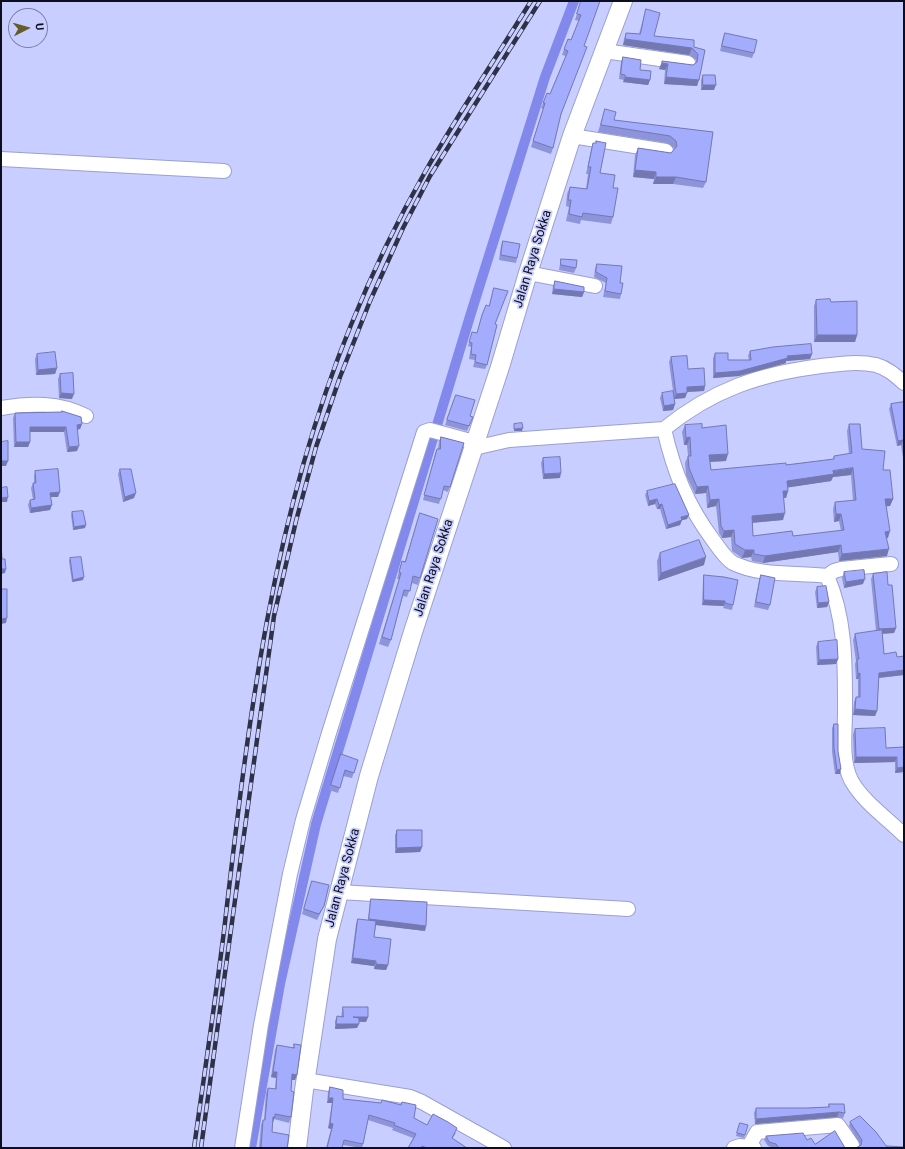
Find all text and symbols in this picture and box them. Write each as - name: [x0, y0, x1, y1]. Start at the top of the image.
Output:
- north arrow: [8, 8, 48, 48]
- text: U: [33, 22, 46, 31]
- street label: Jalan Raya Sokka: [511, 208, 555, 310]
- street label: Jalan Raya Sokka: [411, 517, 457, 619]
- street label: Jalan Raya Sokka: [322, 827, 364, 929]

